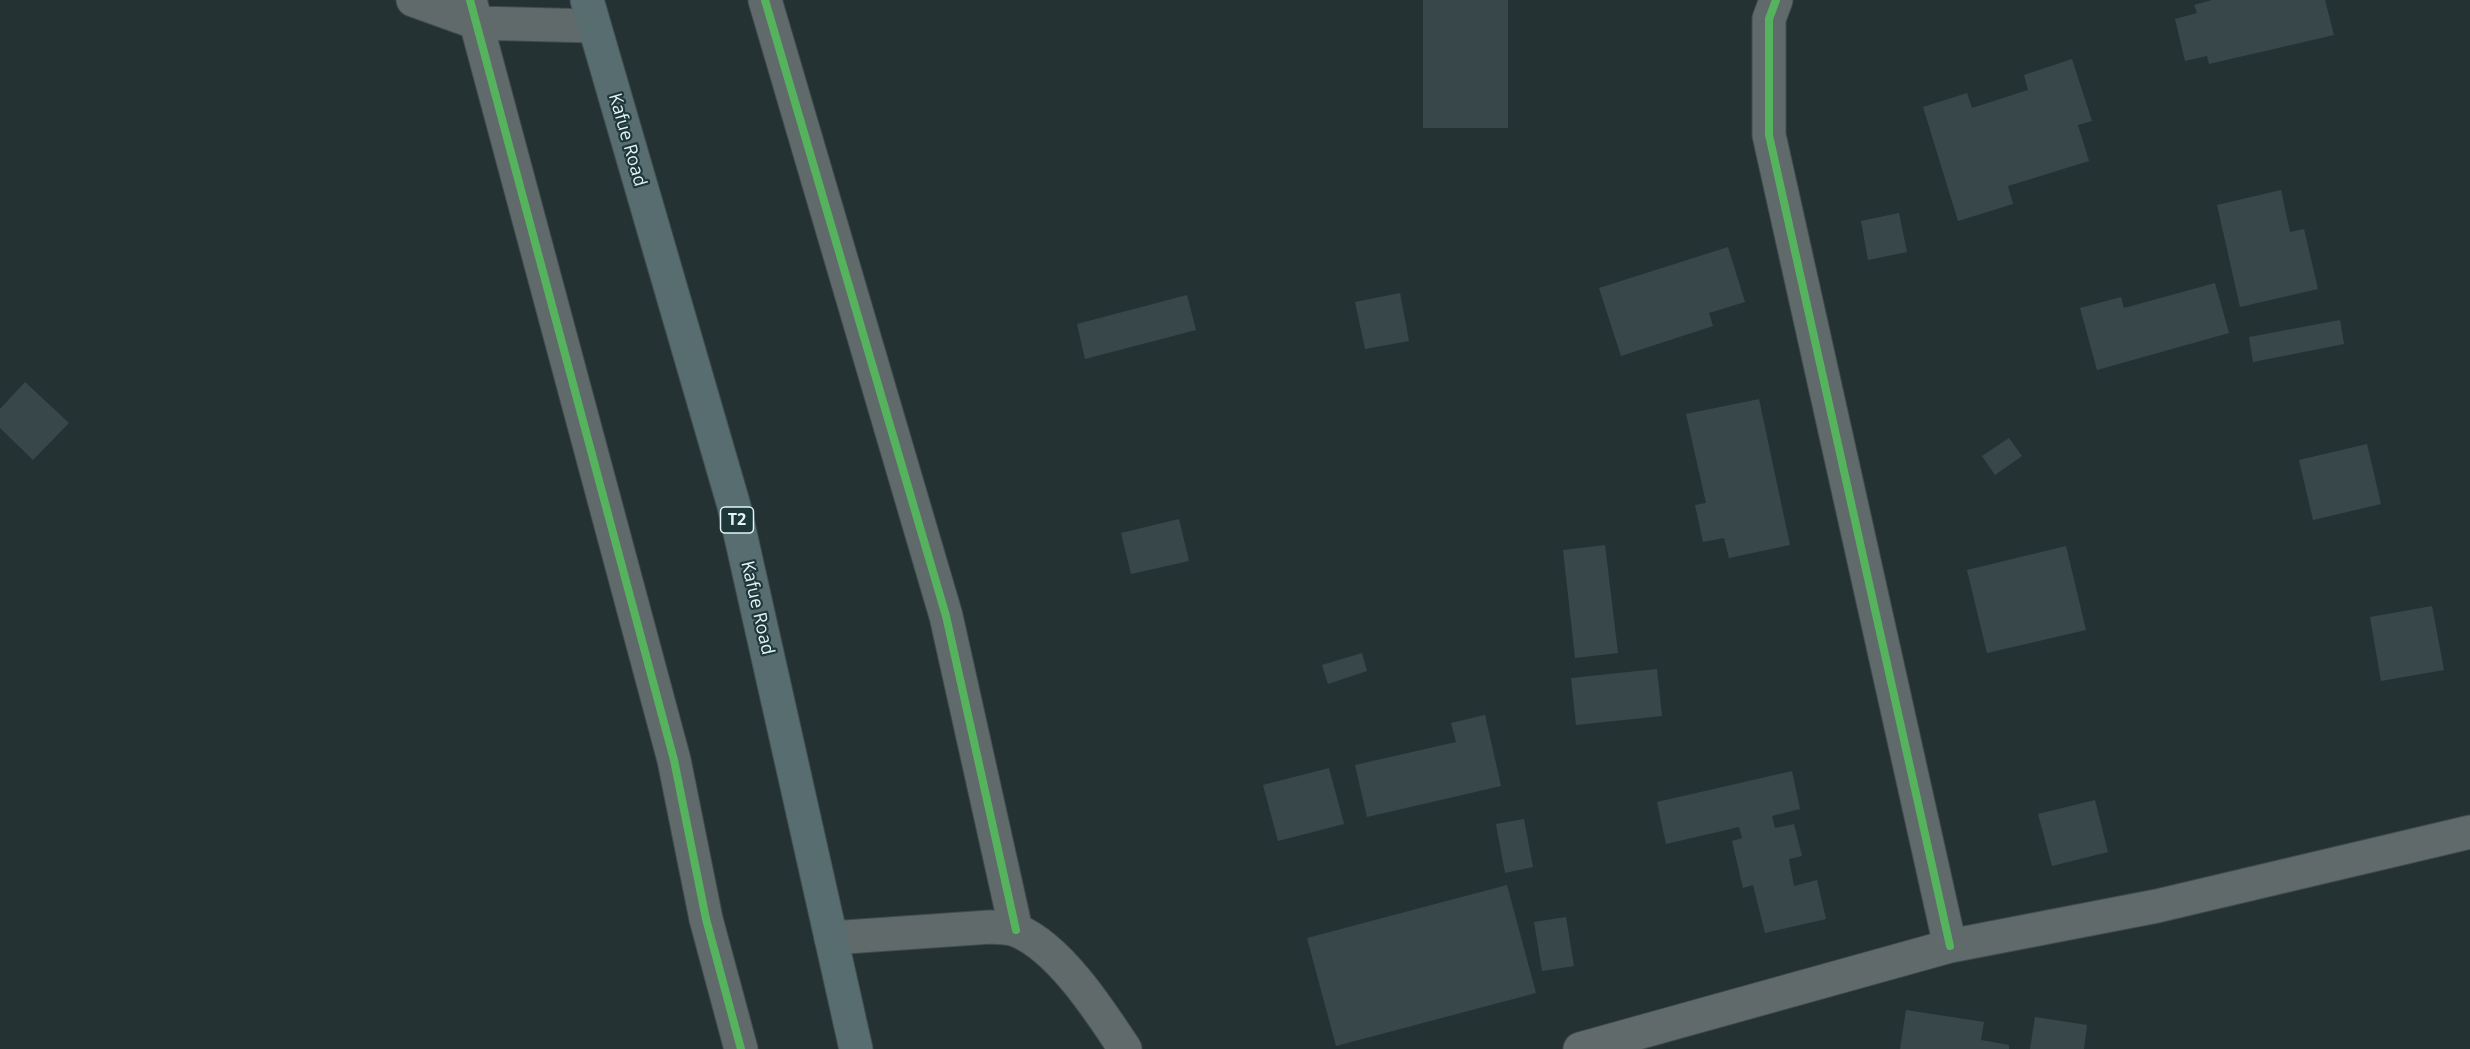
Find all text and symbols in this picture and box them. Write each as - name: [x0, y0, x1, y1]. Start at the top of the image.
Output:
- street label: Kafue Road: [603, 91, 651, 189]
- road number: T2: [720, 507, 754, 533]
- street label: Kafue Road: [736, 559, 778, 657]

